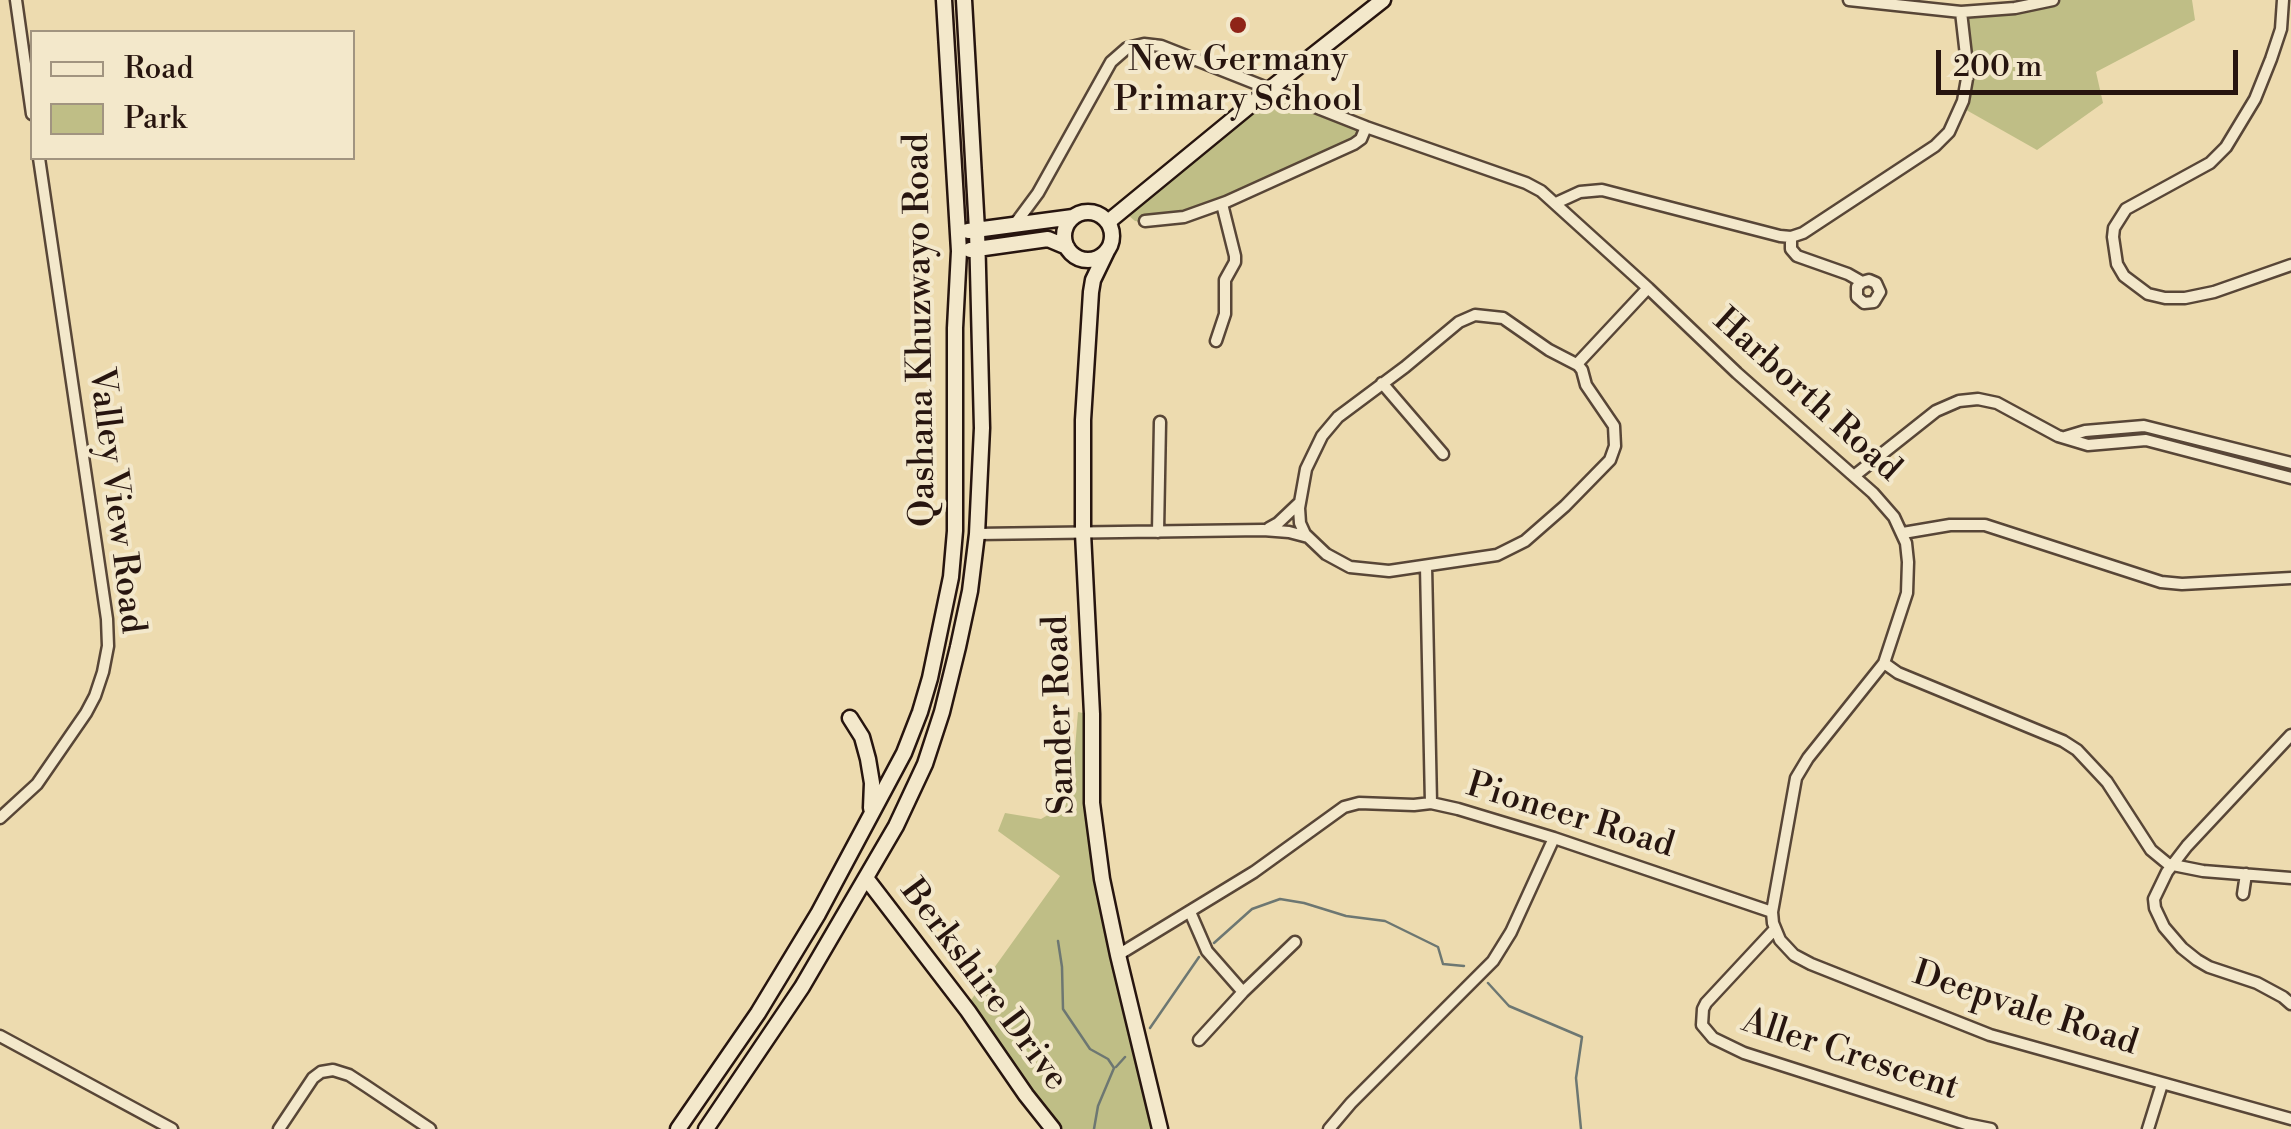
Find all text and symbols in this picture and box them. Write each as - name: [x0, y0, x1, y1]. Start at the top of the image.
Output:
- marker: New Germany Primary School: [1227, 14, 1249, 36]
- legend: [30, 30, 355, 160]
- scale bar: [1941, 30, 2244, 92]
- place label: New Germany Primary School: [1114, 41, 1362, 123]
- text: 200 m: [1953, 48, 2042, 86]
- text: Road: [124, 50, 194, 88]
- text: Park: [124, 100, 186, 138]
- street label: Qashana Khuzwayo Road: [898, 133, 946, 527]
- street label: Harborth Road: [1703, 301, 1909, 491]
- street label: Valley View Road: [78, 366, 152, 636]
- street label: Sander Road: [1037, 614, 1085, 816]
- street label: Pioneer Road: [1461, 766, 1679, 868]
- street label: Berkshire Drive: [890, 872, 1076, 1100]
- street label: Deepvale Road: [1907, 954, 2143, 1066]
- street label: Aller Crescent: [1736, 1001, 1964, 1111]

